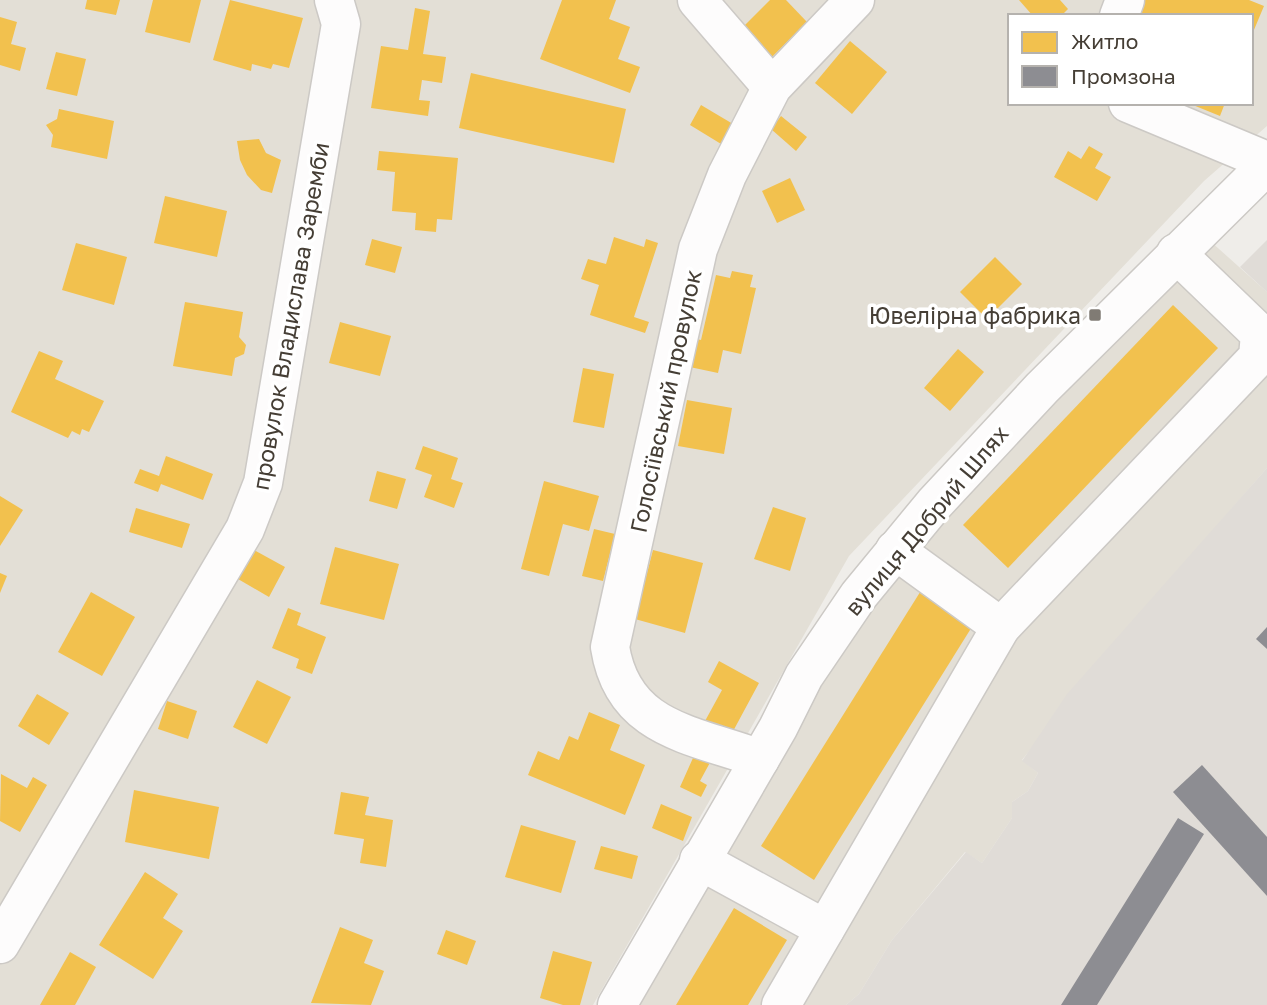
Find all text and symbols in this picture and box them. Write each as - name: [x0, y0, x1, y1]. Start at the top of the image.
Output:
- legend: [1008, 14, 1253, 105]
- text: Житло: [1071, 28, 1138, 54]
- text: Промзона: [1071, 63, 1176, 89]
- street label: провулок Владислава Заремби: [246, 140, 334, 492]
- street label: Голосіївський провулок: [623, 267, 707, 535]
- place label: Ювелірна фабрика: [869, 301, 1081, 329]
- marker: Ювелірна фабрика: [1087, 307, 1103, 323]
- street label: вулиця Добрий Шлях: [838, 419, 1014, 621]

